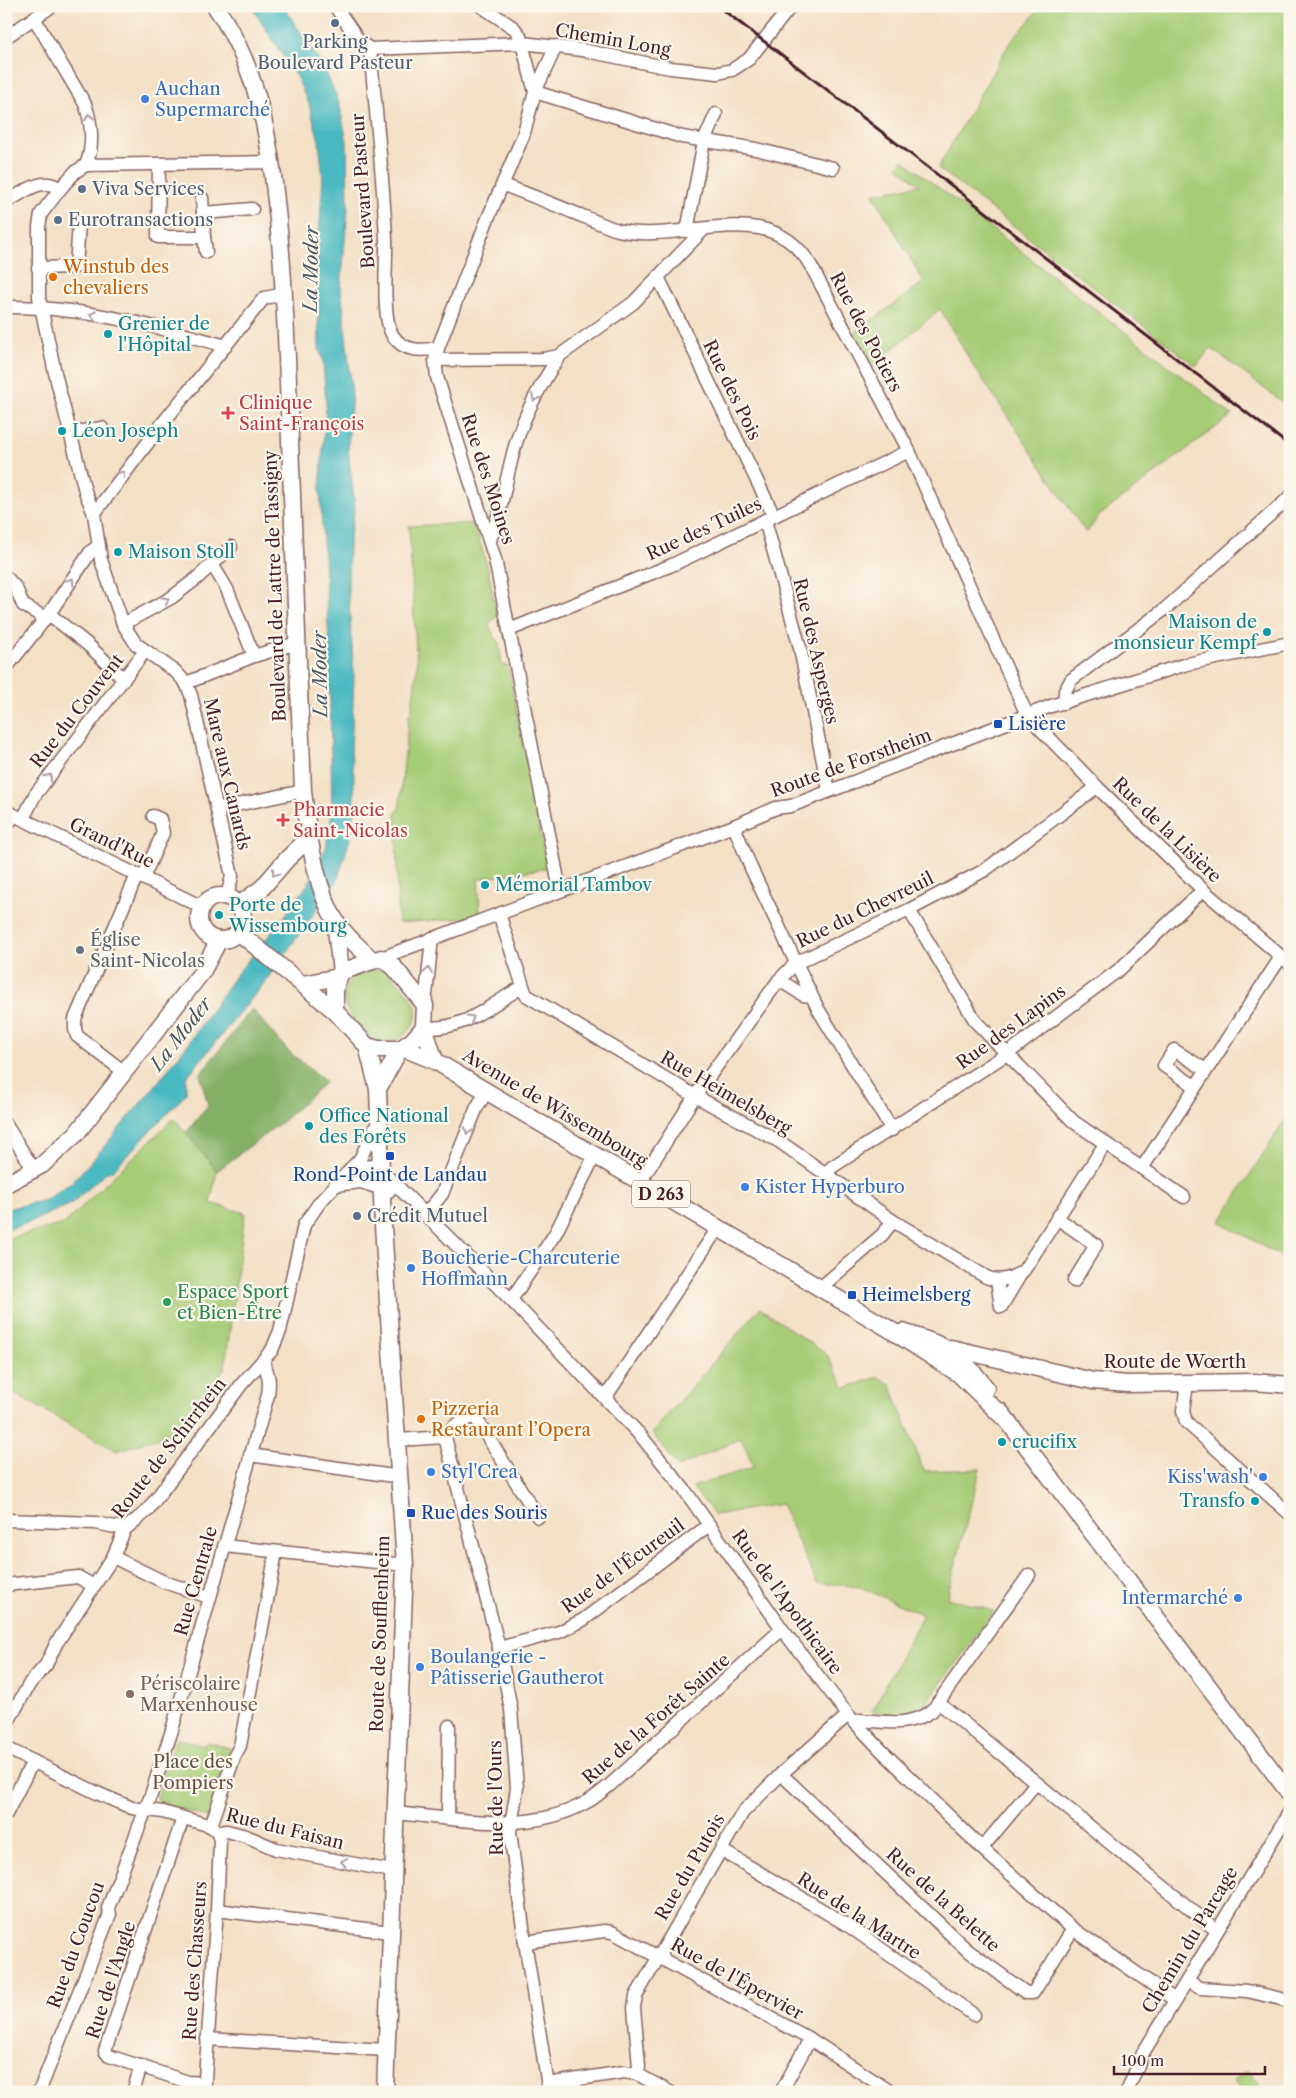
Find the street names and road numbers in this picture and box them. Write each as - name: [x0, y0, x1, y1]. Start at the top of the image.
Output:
- street label: Chemin Long: [553, 19, 673, 61]
- street label: Boulevard Pasteur: [347, 112, 379, 269]
- street label: Rue des Potiers: [825, 268, 907, 396]
- street label: Rue des Pois: [698, 336, 766, 444]
- street label: Rue des Moines: [456, 411, 520, 547]
- street label: Boulevard de Lattre de Tassigny: [259, 449, 291, 722]
- street label: Rue des Tuiles: [643, 493, 765, 565]
- street label: Rue des Asperges: [788, 576, 844, 726]
- street label: Rue du Couvent: [26, 649, 129, 772]
- street label: Mare aux Canards: [199, 696, 255, 852]
- street label: Route de Forstheim: [768, 724, 935, 802]
- street label: Rue de la Lisière: [1108, 773, 1226, 887]
- street label: Grand'Rue: [66, 813, 158, 873]
- street label: Rue du Chevreuil: [793, 867, 937, 953]
- street label: Rue des Lapins: [952, 980, 1070, 1074]
- street label: Avenue de Wissembourg: [458, 1044, 652, 1172]
- street label: Rue Heimelsberg: [657, 1047, 796, 1140]
- road number: D 263: [632, 1180, 690, 1208]
- street label: Route de Wœrth: [1104, 1351, 1246, 1373]
- street label: Route de Schirrhein: [107, 1373, 231, 1523]
- street label: Rue de l'Écureuil: [557, 1513, 689, 1618]
- street label: Rue Centrale: [170, 1524, 222, 1638]
- street label: Rue de l'Apothicaire: [727, 1525, 847, 1679]
- street label: Route de Soufflenheim: [366, 1535, 394, 1733]
- street label: Rue de la Forêt Sainte: [578, 1649, 734, 1789]
- street label: Rue de l'Ours: [484, 1740, 508, 1856]
- street label: Rue du Faisan: [224, 1804, 346, 1854]
- street label: Rue du Putois: [651, 1810, 729, 1924]
- street label: Rue de la Belette: [882, 1843, 1004, 1957]
- street label: Chemin du Parcage: [1137, 1863, 1243, 2017]
- street label: Rue de la Martre: [793, 1868, 925, 1964]
- street label: Rue du Coucou: [43, 1878, 109, 2012]
- street label: Rue des Chasseurs: [178, 1881, 212, 2041]
- street label: Rue de l'Angle: [82, 1918, 140, 2042]
- street label: Rue de l'Épervier: [667, 1933, 808, 2025]

